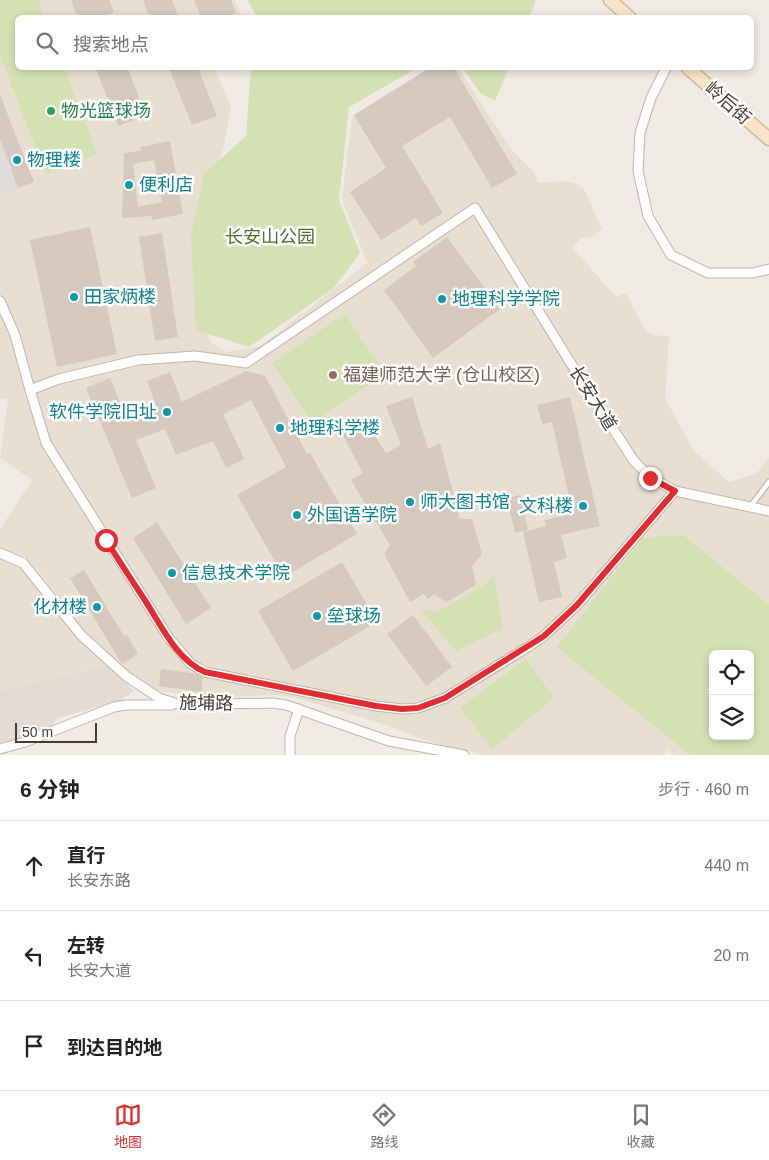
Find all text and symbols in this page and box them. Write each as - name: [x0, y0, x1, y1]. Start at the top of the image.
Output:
- search box: [15, 15, 754, 70]
- icon: search: [33, 29, 61, 57]
- text: 搜索地点: [73, 34, 149, 55]
- street label: 岭后街: [701, 78, 755, 128]
- place label: 物光篮球场: [61, 101, 151, 121]
- marker: 物光篮球场: [45, 105, 57, 117]
- place label: 物理楼: [27, 150, 81, 170]
- marker: 物理楼: [11, 154, 23, 166]
- place label: 便利店: [139, 175, 193, 195]
- marker: 便利店: [123, 179, 135, 191]
- park label: 长安山公园: [225, 227, 315, 247]
- place label: 田家炳楼: [84, 287, 156, 307]
- place label: 地理科学学院: [452, 289, 560, 309]
- marker: 田家炳楼: [68, 291, 80, 303]
- marker: 地理科学学院: [436, 293, 448, 305]
- street label: 长安大道: [565, 362, 621, 434]
- place label: 福建师范大学 (仓山校区): [343, 365, 540, 385]
- marker: 福建师范大学 (仓山校区): [327, 369, 339, 381]
- place label: 软件学院旧址: [49, 402, 157, 422]
- marker: 软件学院旧址: [161, 406, 173, 418]
- place label: 地理科学楼: [290, 418, 380, 438]
- marker: 地理科学楼: [274, 422, 286, 434]
- route end: [639, 467, 662, 490]
- place label: 师大图书馆: [420, 492, 510, 512]
- marker: 师大图书馆: [404, 496, 416, 508]
- place label: 文科楼: [519, 496, 573, 516]
- marker: 文科楼: [577, 500, 589, 512]
- place label: 外国语学院: [307, 505, 397, 525]
- marker: 外国语学院: [291, 509, 303, 521]
- route start: [95, 529, 118, 552]
- place label: 信息技术学院: [182, 563, 290, 583]
- marker: 信息技术学院: [166, 567, 178, 579]
- place label: 化材楼: [33, 597, 87, 617]
- marker: 化材楼: [91, 601, 103, 613]
- place label: 垒球场: [327, 606, 381, 626]
- marker: 垒球场: [311, 610, 323, 622]
- map controls: [709, 650, 754, 740]
- button: locate: [709, 650, 754, 695]
- street label: 施埔路: [179, 693, 233, 713]
- button: layers: [709, 695, 754, 740]
- scale bar: [15, 720, 98, 743]
- text: 50 m: [22, 724, 53, 740]
- text: 6 分钟: [20, 778, 80, 801]
- text: 步行 · 460 m: [658, 781, 749, 798]
- text: 直行: [67, 845, 105, 866]
- icon: ahead: [20, 852, 48, 880]
- text: 440 m: [705, 857, 749, 874]
- text: 长安东路: [67, 872, 131, 889]
- text: 左转: [67, 935, 105, 956]
- icon: left: [20, 942, 48, 970]
- text: 20 m: [713, 947, 749, 964]
- text: 长安大道: [67, 962, 131, 979]
- icon: arrive: [20, 1032, 48, 1060]
- text: 到达目的地: [67, 1037, 162, 1058]
- tab: 地图: [114, 1101, 142, 1151]
- tab: 路线: [370, 1101, 398, 1151]
- tab: 收藏: [627, 1101, 655, 1151]

